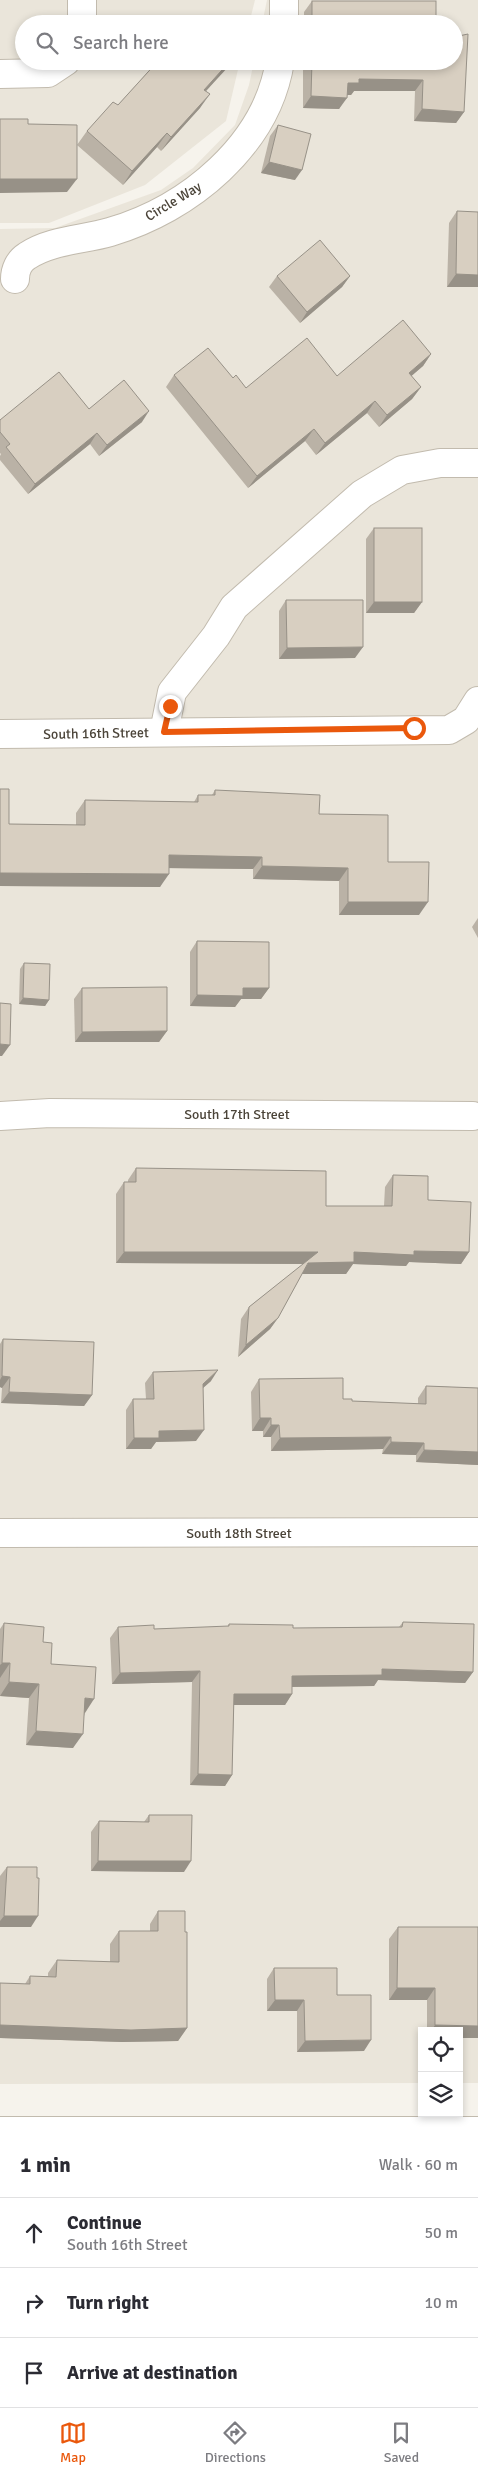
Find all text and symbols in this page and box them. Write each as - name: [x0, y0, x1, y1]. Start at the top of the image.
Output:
- search box: [15, 15, 463, 70]
- icon: search: [33, 29, 61, 57]
- text: Search here: [73, 31, 169, 55]
- street label: Circle Way: [142, 178, 205, 225]
- route end: [159, 695, 182, 718]
- route start: [403, 717, 426, 740]
- street label: South 16th Street: [43, 724, 149, 743]
- street label: South 17th Street: [184, 1106, 290, 1123]
- street label: South 18th Street: [186, 1525, 292, 1542]
- map controls: [418, 2027, 463, 2117]
- button: locate: [418, 2027, 463, 2072]
- button: layers: [418, 2072, 463, 2117]
- text: 1 min: [20, 2152, 71, 2178]
- text: Walk · 60 m: [379, 2155, 458, 2175]
- text: Continue: [67, 2211, 142, 2235]
- icon: ahead: [20, 2219, 48, 2247]
- text: 50 m: [424, 2223, 458, 2243]
- text: South 16th Street: [67, 2235, 188, 2255]
- icon: right: [20, 2289, 48, 2317]
- text: Turn right: [67, 2291, 149, 2315]
- text: 10 m: [424, 2293, 458, 2313]
- icon: arrive: [20, 2359, 48, 2387]
- text: Arrive at destination: [67, 2361, 238, 2385]
- tab: Map: [59, 2419, 87, 2466]
- tab: Directions: [205, 2419, 266, 2466]
- tab: Saved: [384, 2419, 419, 2466]

